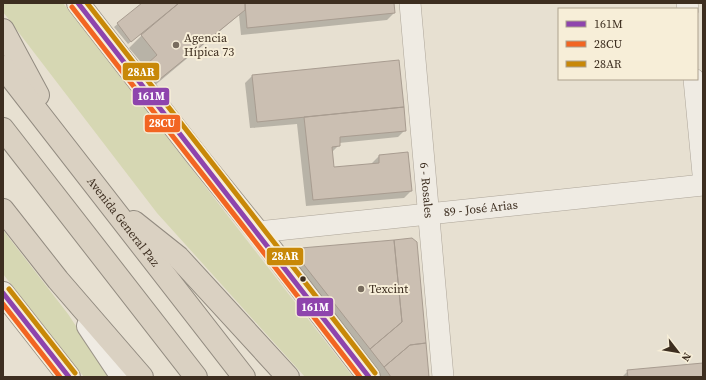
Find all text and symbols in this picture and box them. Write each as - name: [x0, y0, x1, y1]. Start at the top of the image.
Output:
- legend: [558, 8, 698, 80]
- text: 161M: [594, 16, 623, 32]
- place label: Agencia Hípica 73: [184, 30, 234, 60]
- text: 28CU: [594, 36, 622, 52]
- marker: Agencia Hípica 73: [171, 40, 181, 50]
- text: 28AR: [594, 56, 622, 72]
- line badge: 28AR: [122, 62, 160, 81]
- text: 28AR: [128, 65, 155, 80]
- line badge: 161M: [132, 87, 170, 106]
- text: 161M: [137, 89, 165, 104]
- line badge: 28CU: [144, 114, 181, 133]
- text: 28CU: [149, 116, 175, 131]
- street label: 6 - Rosales: [416, 162, 437, 219]
- street label: Avenida General Paz: [83, 174, 164, 270]
- street label: 89 - José Arias: [443, 197, 519, 220]
- line badge: 28AR: [266, 247, 304, 266]
- text: 28AR: [272, 249, 299, 264]
- unlabelled marker: [298, 274, 308, 284]
- place label: Texcint: [369, 281, 408, 297]
- marker: Texcint: [356, 284, 366, 294]
- line badge: 161M: [296, 297, 334, 317]
- text: 161M: [301, 300, 329, 315]
- north arrow: [658, 332, 698, 372]
- text: N: [678, 350, 695, 364]

